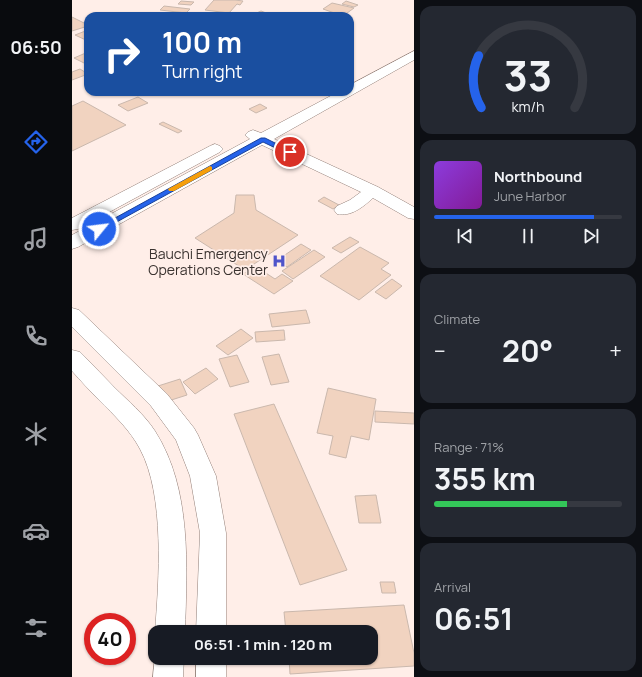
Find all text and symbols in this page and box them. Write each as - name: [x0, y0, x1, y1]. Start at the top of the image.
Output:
- text: 100 m: [162, 23, 242, 61]
- icon: right: [96, 28, 148, 80]
- text: 06:50: [10, 35, 62, 59]
- text: 33: [504, 47, 552, 103]
- text: Turn right: [162, 59, 243, 83]
- text: km/h: [511, 97, 545, 116]
- icon: directions: [22, 128, 50, 156]
- pin: [273, 135, 307, 169]
- icon: arrive: [279, 141, 301, 163]
- text: Northbound: [494, 166, 582, 187]
- text: June Harbor: [494, 187, 567, 205]
- position arrow: [78, 208, 120, 250]
- icon: music: [22, 225, 50, 253]
- icon: previous: [454, 225, 476, 247]
- icon: pause: [517, 225, 539, 247]
- icon: next: [580, 225, 602, 247]
- place label: Bauchi Emergency Operations Center: [148, 244, 269, 279]
- hospital icon: Bauchi Emergency Operations Center: [271, 253, 287, 269]
- text: Climate: [434, 310, 480, 328]
- icon: phone: [22, 322, 50, 350]
- text: 20°: [502, 330, 553, 371]
- text: −: [434, 336, 446, 366]
- text: +: [609, 336, 622, 366]
- icon: climate: [22, 420, 50, 448]
- text: Range · 71%: [434, 438, 504, 456]
- text: 355 km: [434, 458, 536, 499]
- icon: car: [22, 517, 50, 545]
- text: Arrival: [434, 578, 471, 596]
- text: 06:51: [434, 598, 513, 639]
- speed limit sign: 40: [84, 613, 136, 665]
- icon: filters: [22, 614, 50, 642]
- text: 06:51 · 1 min · 120 m: [194, 634, 332, 655]

